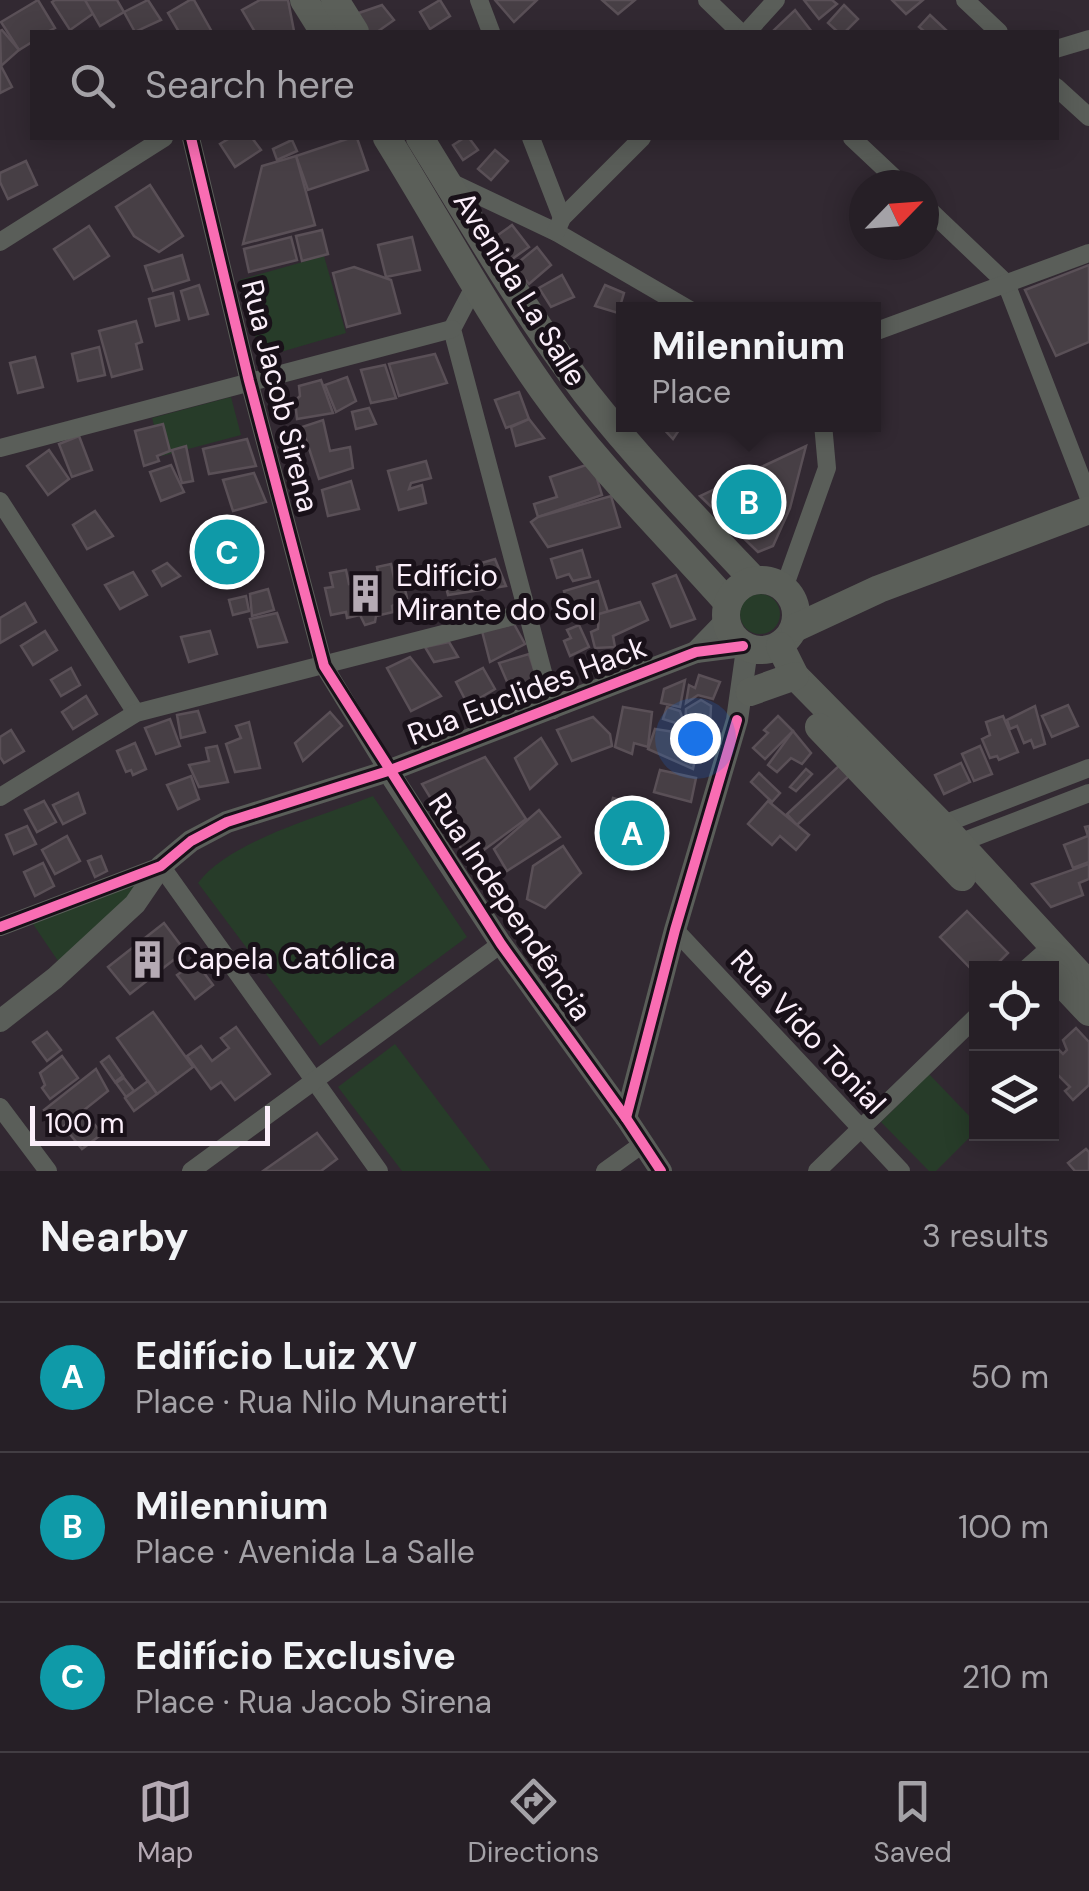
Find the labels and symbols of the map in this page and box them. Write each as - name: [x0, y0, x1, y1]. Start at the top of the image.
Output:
- north arrow: [849, 170, 939, 260]
- street label: Avenida La Salle: [445, 184, 596, 393]
- street label: Rua Jacob Sirena: [233, 276, 328, 516]
- pin: B: [716, 464, 782, 540]
- pin: C: [194, 514, 260, 590]
- place label: Edifício Mirante do Sol: [396, 556, 596, 629]
- building icon: Edifício Mirante do Sol: [345, 572, 387, 614]
- street label: Rua Euclides Hack: [402, 627, 652, 754]
- your location: [670, 713, 721, 764]
- street label: Rua Independência: [420, 785, 601, 1028]
- pin: A: [600, 796, 664, 870]
- building icon: Capela Católica: [126, 938, 168, 980]
- place label: Capela Católica: [177, 939, 396, 978]
- street label: Rua Vido Tonial: [722, 941, 894, 1122]
- scale bar: [30, 1101, 270, 1146]

